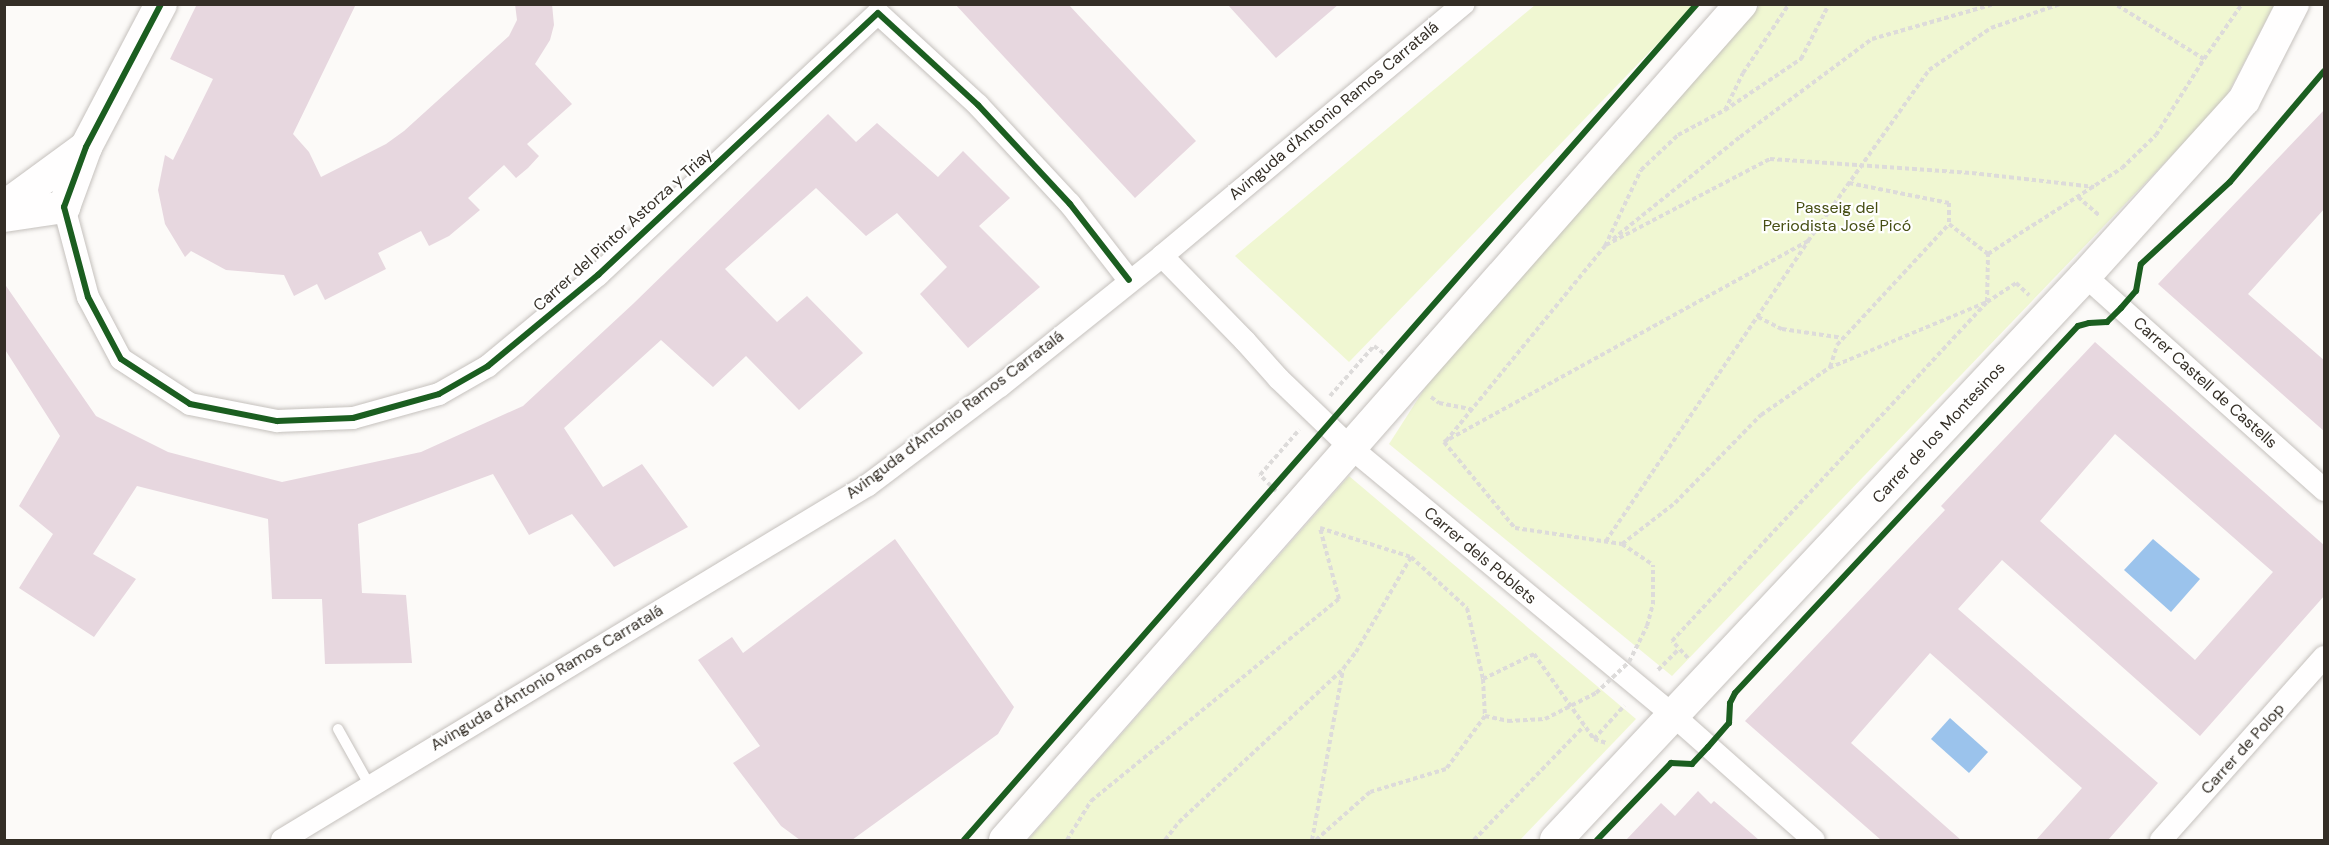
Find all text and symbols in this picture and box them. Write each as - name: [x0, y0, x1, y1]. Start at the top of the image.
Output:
- street label: Avinguda d'Antonio Ramos Carratalá: [1225, 18, 1443, 204]
- street label: Carrer del Pintor Astorza y Triay: [530, 144, 716, 316]
- park label: Passeig del Periodista José Picó: [1763, 198, 1911, 236]
- street label: Carrer Castell de Castells: [2129, 313, 2281, 453]
- street label: Avinguda d'Antonio Ramos Carratalá: [842, 327, 1068, 503]
- street label: Carrer de los Montesinos: [1869, 359, 2009, 507]
- street label: Carrer dels Poblets: [1420, 503, 1540, 609]
- street label: Avinguda d'Antonio Ramos Carratalá: [427, 601, 667, 755]
- street label: Carrer de Polop: [2197, 700, 2289, 798]

